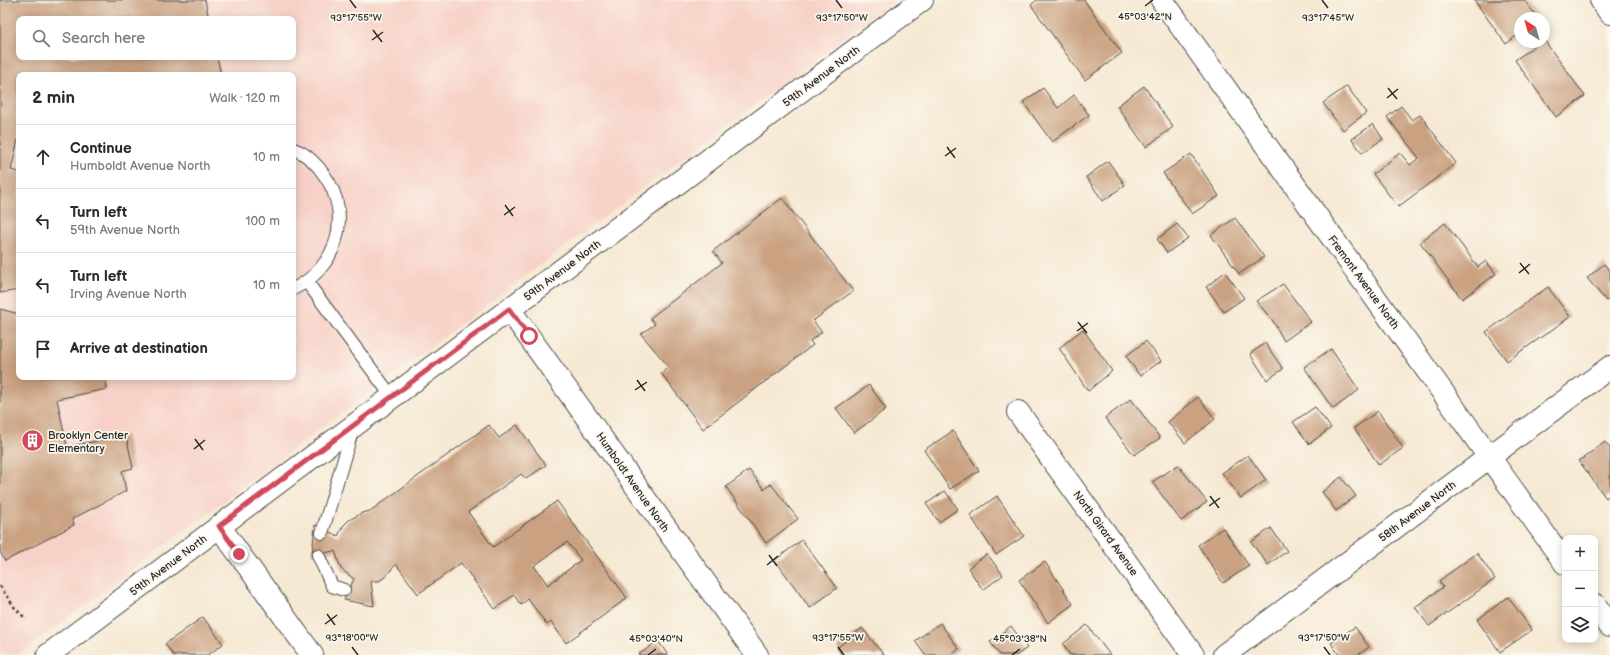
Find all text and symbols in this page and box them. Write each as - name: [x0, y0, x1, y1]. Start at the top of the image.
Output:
- text: 45°03'42"N: [1118, 11, 1172, 23]
- text: 93°17'55"W: [330, 12, 382, 24]
- text: 93°17'50"W: [816, 12, 868, 24]
- text: 93°17'45"W: [1302, 12, 1354, 24]
- north arrow: [1514, 12, 1550, 48]
- search box: [16, 16, 296, 60]
- icon: search: [30, 27, 52, 49]
- text: Search here: [62, 29, 145, 48]
- street label: 59th Avenue North: [780, 43, 862, 110]
- text: 2 min: [32, 88, 75, 108]
- text: Walk · 120 m: [209, 90, 280, 106]
- text: Continue: [70, 139, 132, 158]
- icon: ahead: [32, 146, 54, 168]
- text: 10 m: [253, 149, 280, 165]
- text: Humboldt Avenue North: [70, 158, 210, 174]
- text: Turn left: [70, 203, 127, 222]
- icon: left: [32, 210, 54, 232]
- text: 100 m: [245, 213, 280, 229]
- text: 59th Avenue North: [70, 222, 180, 238]
- street label: Fremont Avenue North: [1325, 233, 1402, 332]
- street label: 59th Avenue North: [521, 237, 603, 304]
- text: Turn left: [70, 267, 127, 286]
- icon: left: [32, 274, 54, 296]
- text: 10 m: [253, 277, 280, 293]
- text: Irving Avenue North: [70, 286, 187, 302]
- route start: [520, 327, 538, 345]
- icon: arrive: [32, 338, 54, 360]
- text: Arrive at destination: [70, 339, 208, 358]
- building icon: Brooklyn Center Elementary: [20, 428, 46, 454]
- place label: Brooklyn Center Elementary: [48, 429, 129, 455]
- street label: Humboldt Avenue North: [593, 430, 672, 535]
- street label: 58th Avenue North: [1376, 478, 1458, 545]
- street label: North Girard Avenue: [1070, 488, 1141, 579]
- street label: 59th Avenue North: [127, 532, 209, 599]
- map controls: [1562, 535, 1598, 643]
- button: +: [1562, 535, 1598, 571]
- route end: [230, 545, 248, 563]
- button: −: [1562, 571, 1598, 607]
- button: layers: [1562, 607, 1598, 643]
- text: 93°18'00"W: [326, 632, 378, 644]
- text: 93°17'55"W: [812, 632, 864, 644]
- text: 93°17'50"W: [1298, 632, 1350, 644]
- text: 45°03'40"N: [629, 633, 683, 645]
- text: 45°03'38"N: [993, 633, 1047, 645]

